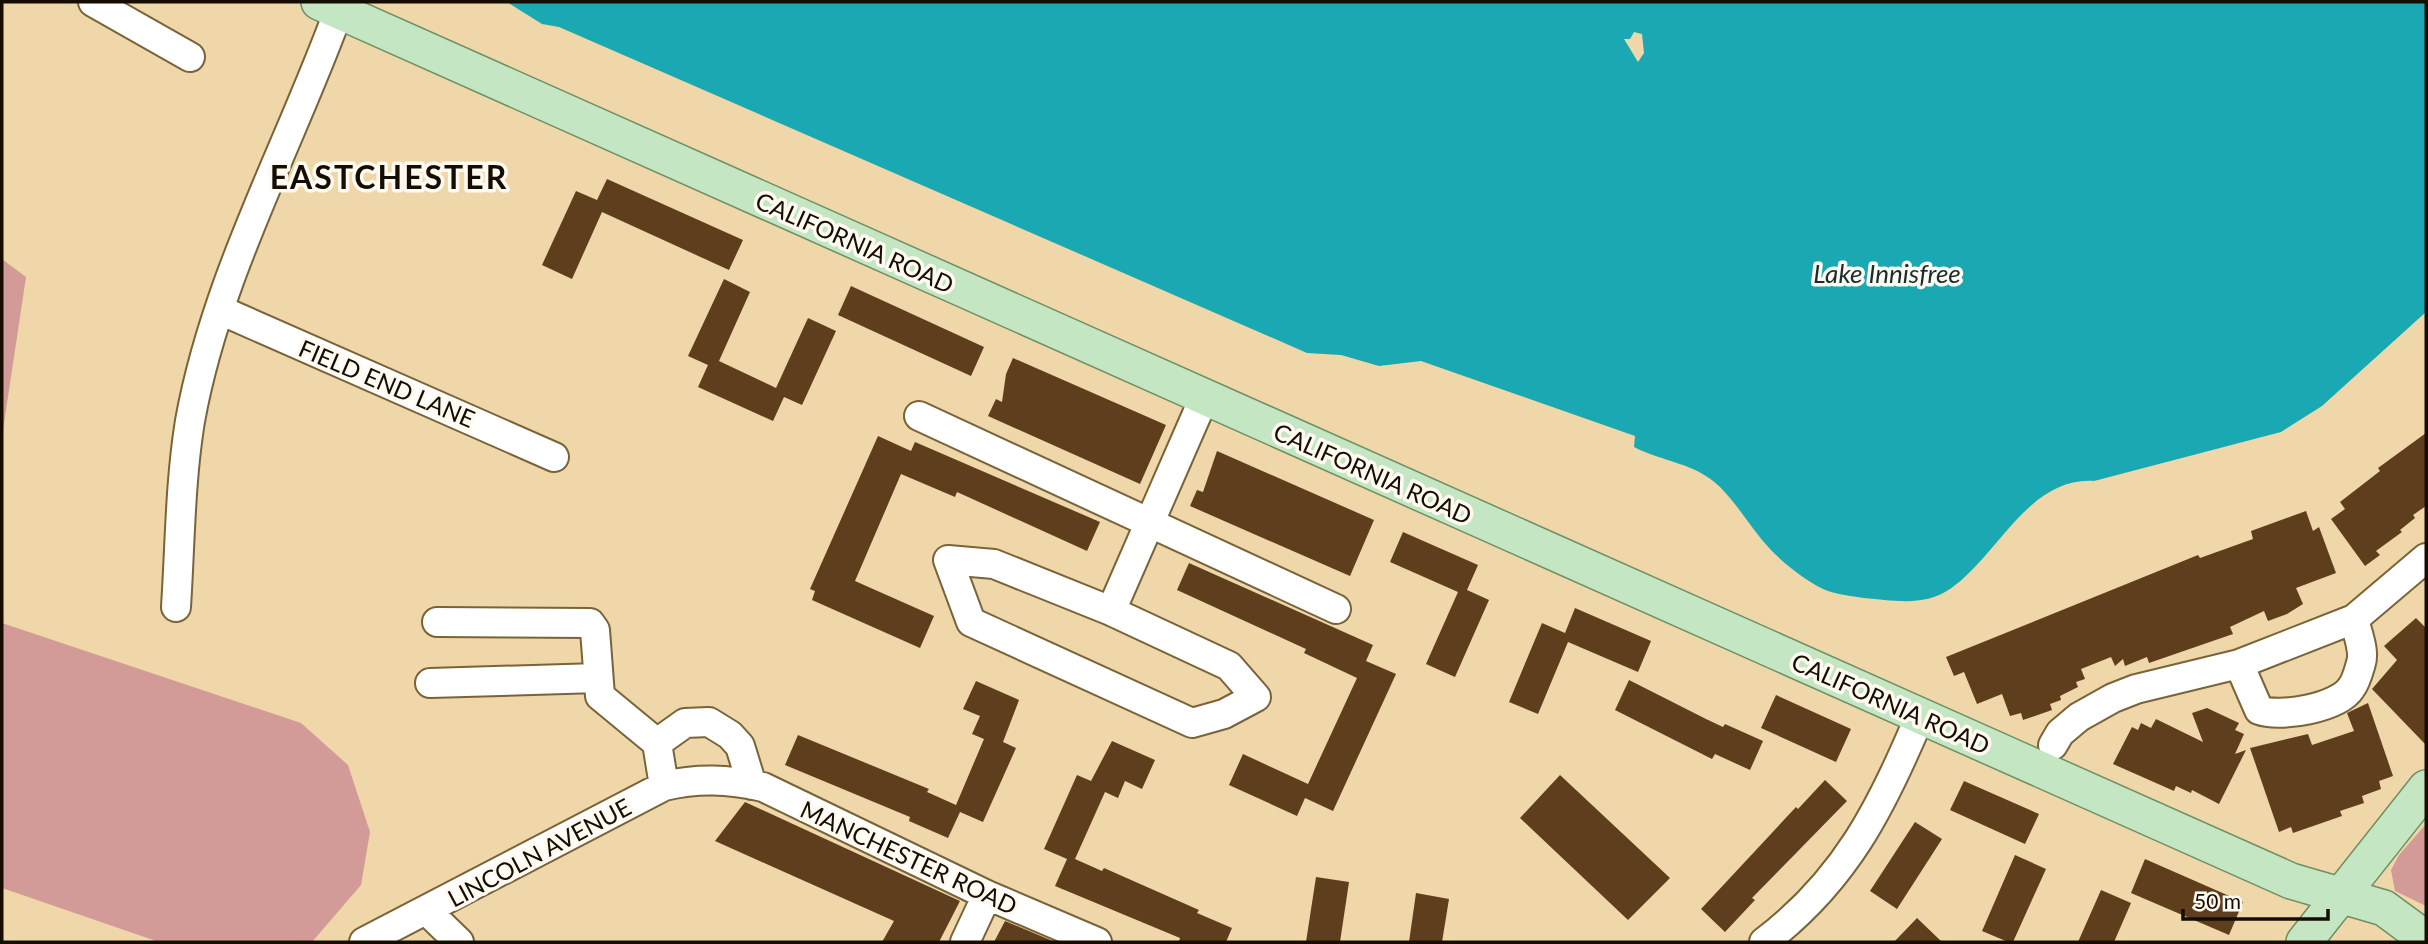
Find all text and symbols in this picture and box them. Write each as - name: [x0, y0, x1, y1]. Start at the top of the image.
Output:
- district label: EASTCHESTER: [270, 157, 508, 196]
- street label: CALIFORNIA ROAD: [751, 185, 959, 299]
- water label: Lake Innisfree: [1813, 257, 1961, 289]
- street label: FIELD END LANE: [295, 333, 479, 433]
- street label: CALIFORNIA ROAD: [1269, 416, 1477, 530]
- street label: CALIFORNIA ROAD: [1787, 646, 1995, 760]
- street label: LINCOLN AVENUE: [442, 792, 636, 912]
- street label: MANCHESTER ROAD: [796, 794, 1022, 920]
- scale bar: [2183, 878, 2328, 922]
- text: 50 m: [2194, 888, 2241, 913]

